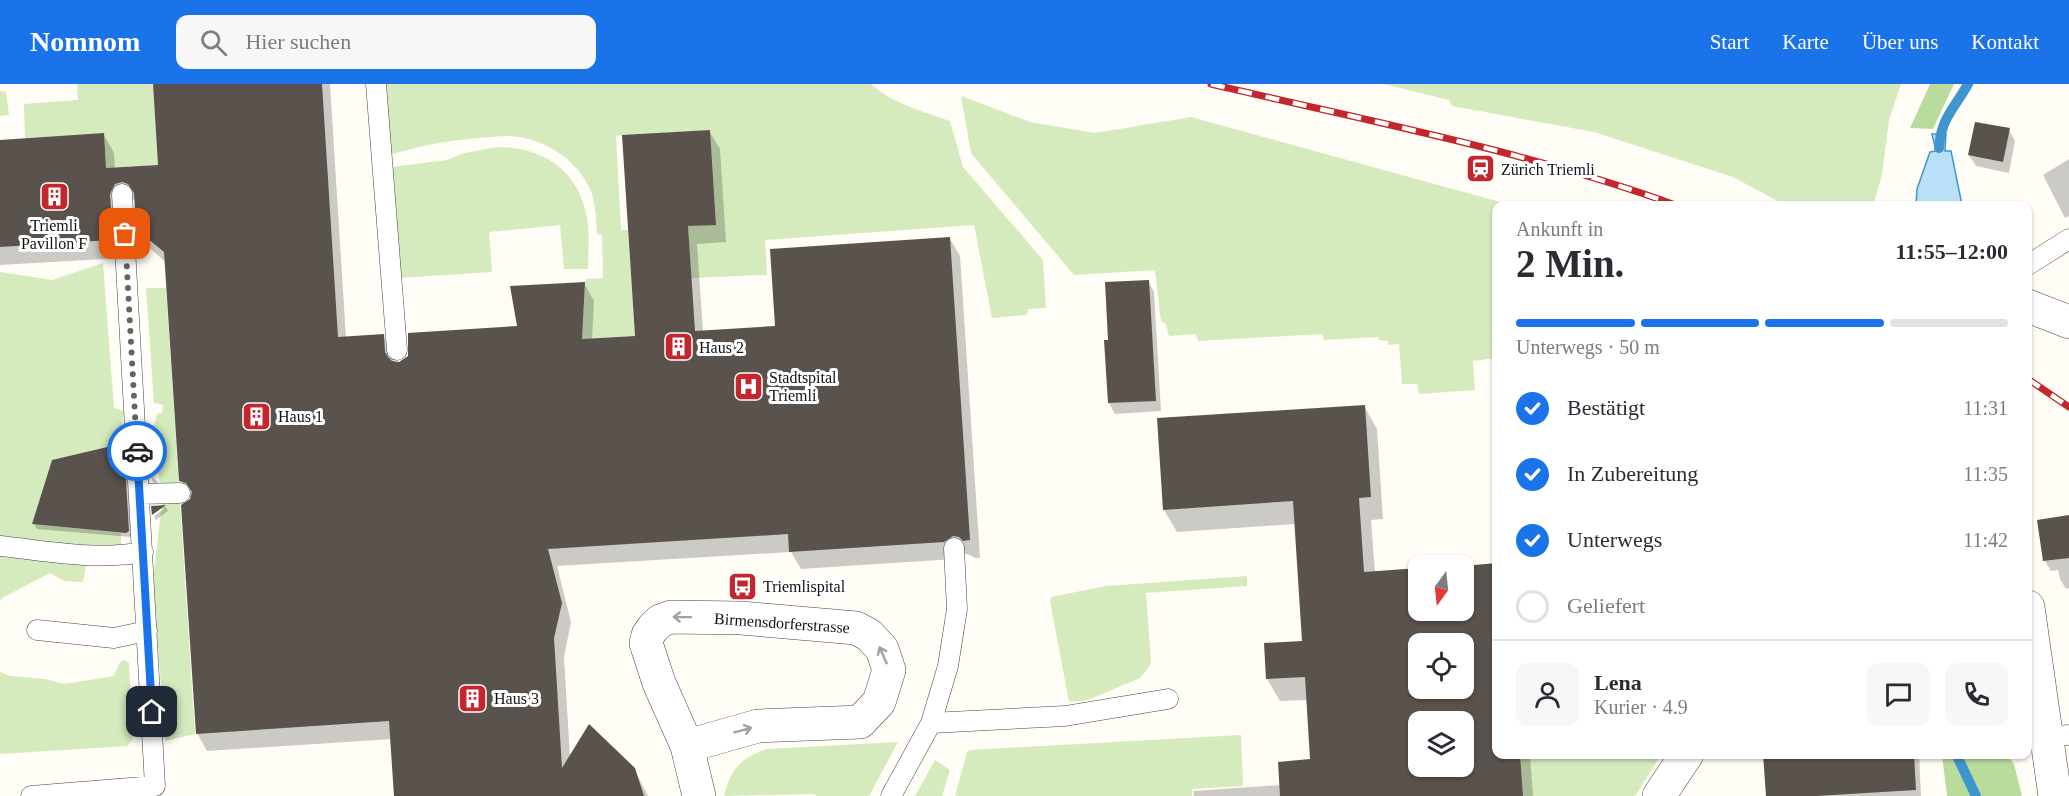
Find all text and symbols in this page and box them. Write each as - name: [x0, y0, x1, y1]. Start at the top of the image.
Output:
- search box: [176, 15, 596, 69]
- text: Nomnom: [30, 26, 140, 57]
- icon: search: [197, 26, 230, 59]
- text: Hier suchen: [245, 29, 351, 54]
- text: Start: [1710, 30, 1749, 54]
- text: Karte: [1782, 30, 1829, 54]
- text: Über uns: [1862, 30, 1938, 54]
- text: Kontakt: [1971, 30, 2039, 54]
- station icon: Zürich Triemli: [1464, 153, 1496, 185]
- place label: Zürich Triemli: [1501, 161, 1595, 178]
- building icon: Triemli Pavillon F: [38, 181, 70, 213]
- pin: [99, 208, 150, 259]
- place label: Triemli Pavillon F: [21, 217, 87, 252]
- icon: bag: [108, 217, 141, 250]
- text: Ankunft in: [1516, 218, 1603, 240]
- text: 11:55–12:00: [1896, 239, 2008, 264]
- text: 2 Min.: [1516, 242, 1624, 285]
- building icon: Haus 2: [662, 331, 694, 363]
- text: Unterwegs · 50 m: [1516, 336, 1660, 358]
- place label: Haus 2: [699, 339, 744, 356]
- place label: Stadtspital Triemli: [769, 369, 837, 404]
- hospital icon: Stadtspital Triemli: [732, 370, 764, 402]
- icon: check: [1516, 392, 1549, 425]
- text: Bestätigt: [1567, 395, 1645, 420]
- text: 11:31: [1963, 397, 2008, 419]
- building icon: Haus 1: [241, 400, 273, 432]
- place label: Haus 1: [278, 408, 323, 425]
- courier: [107, 421, 167, 481]
- icon: car: [121, 435, 154, 468]
- icon: check: [1516, 458, 1549, 491]
- text: In Zubereitung: [1567, 461, 1698, 486]
- text: 11:35: [1963, 463, 2008, 485]
- icon: check: [1516, 524, 1549, 557]
- text: Unterwegs: [1567, 527, 1662, 552]
- text: 11:42: [1963, 529, 2008, 551]
- north arrow: [1408, 555, 1474, 621]
- map controls: [1408, 555, 1474, 777]
- bus stop icon: Triemlispital: [726, 570, 758, 602]
- place label: Triemlispital: [763, 578, 846, 596]
- text: Geliefert: [1567, 593, 1645, 618]
- street label: Birmensdorferstrasse: [714, 610, 850, 636]
- one-way arrow: [673, 611, 693, 623]
- button: locate: [1408, 633, 1474, 699]
- one-way arrow: [877, 646, 888, 664]
- button: person: [1516, 663, 1579, 726]
- button: chat: [1867, 663, 1930, 726]
- button: phone: [1945, 663, 2008, 726]
- text: Lena: [1594, 670, 1642, 695]
- building icon: Haus 3: [457, 682, 489, 714]
- pin: [126, 686, 177, 737]
- place label: Haus 3: [494, 690, 539, 707]
- icon: home: [135, 695, 168, 728]
- text: Kurier · 4.9: [1594, 696, 1688, 718]
- button: layers: [1408, 711, 1474, 777]
- one-way arrow: [733, 724, 752, 736]

